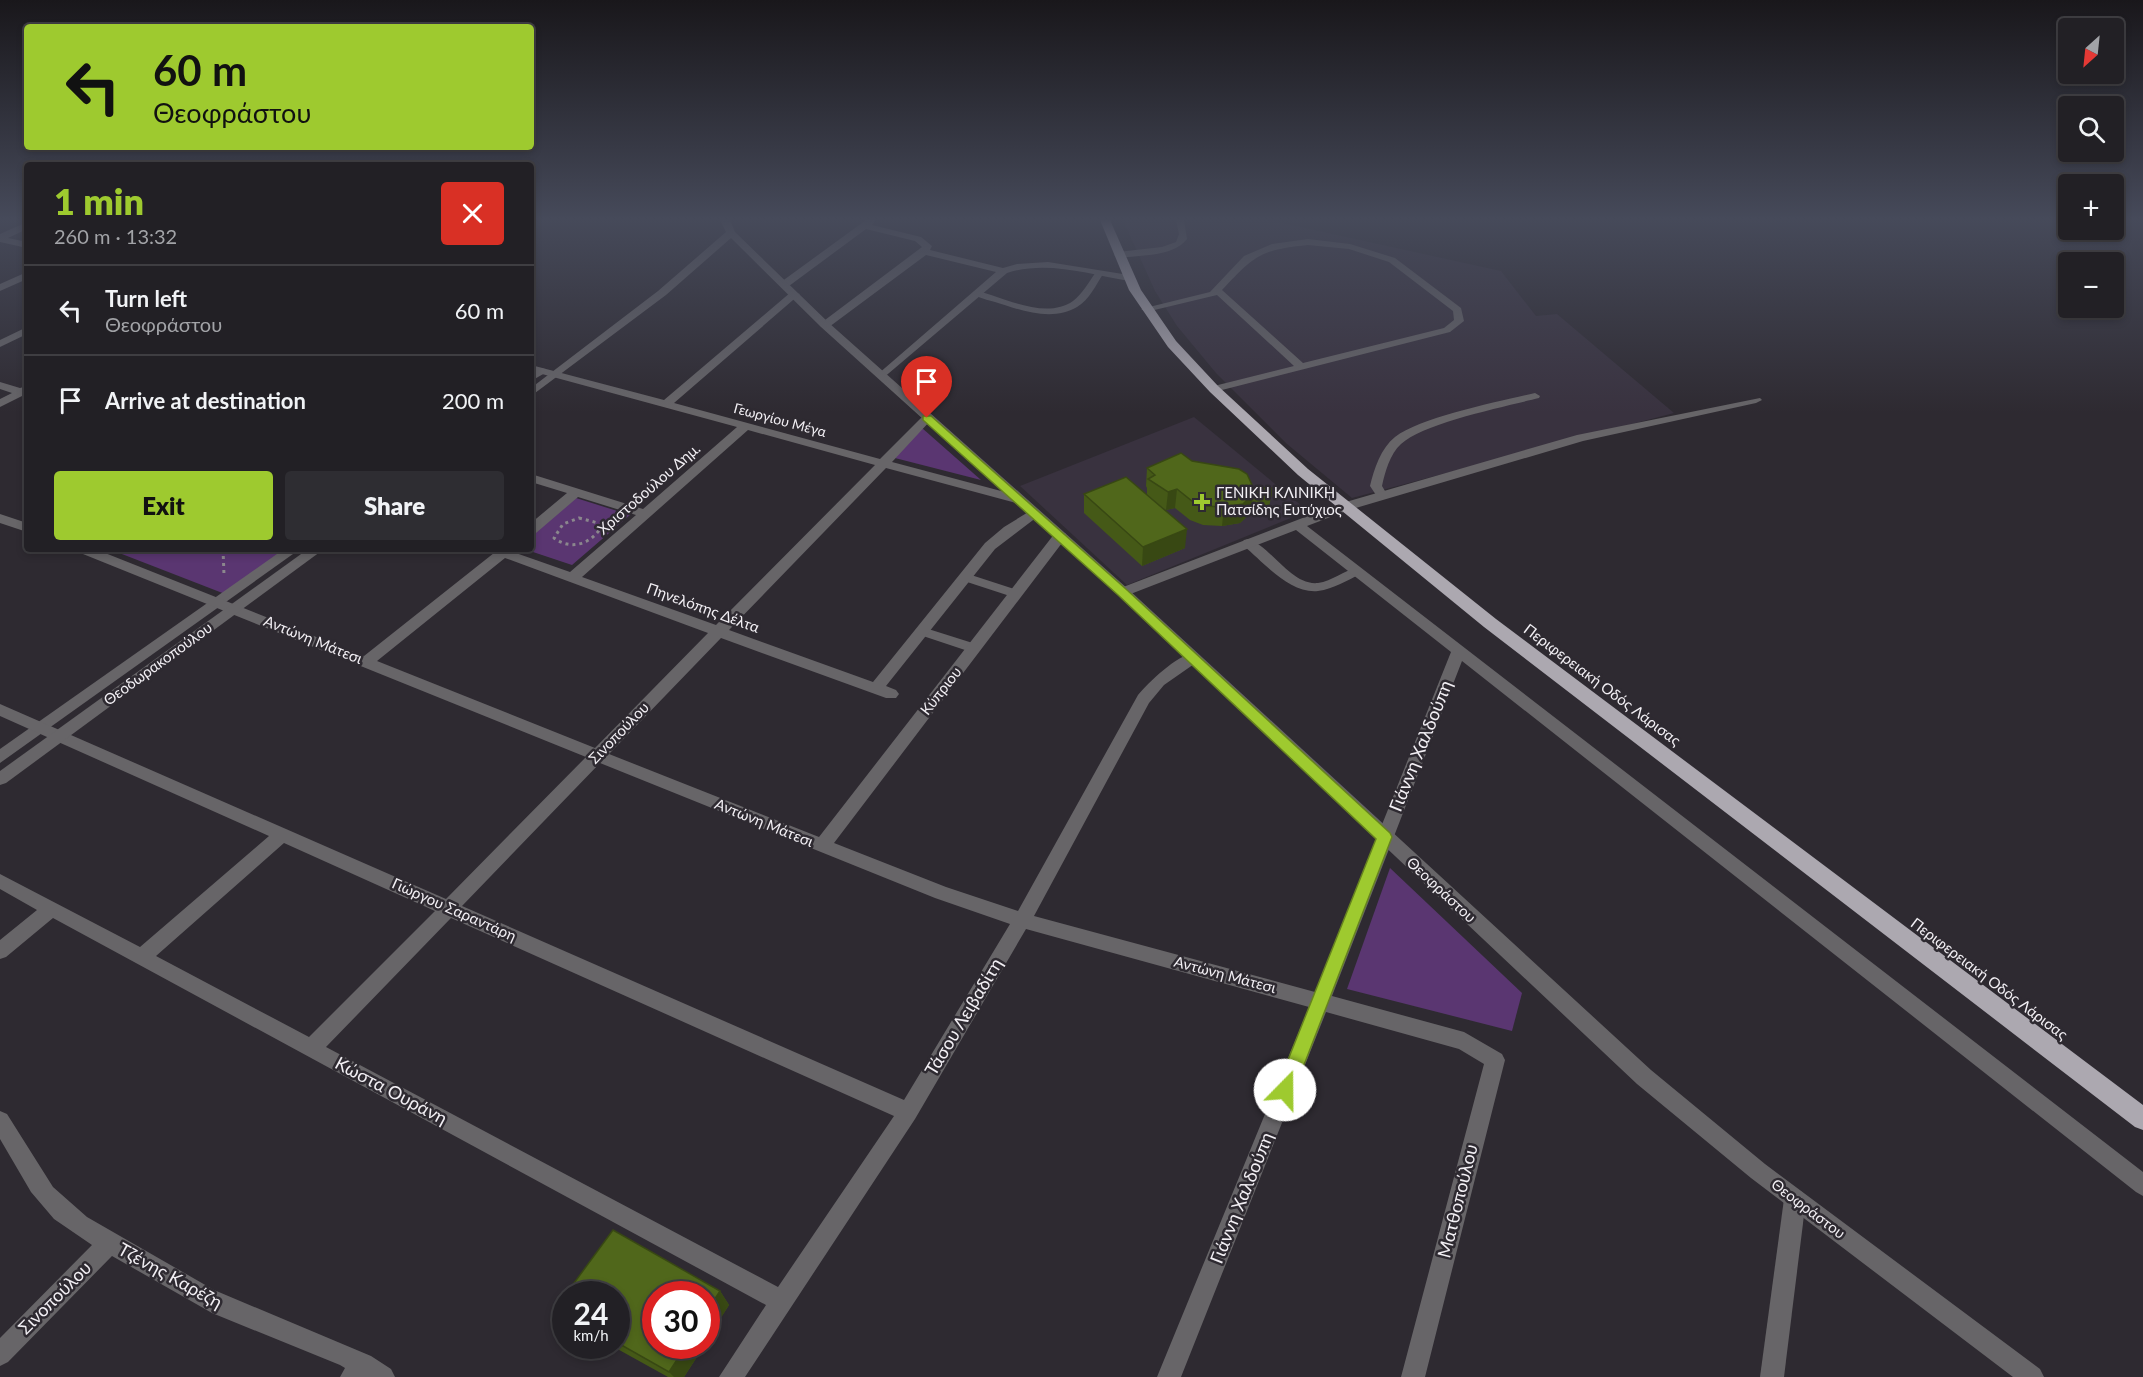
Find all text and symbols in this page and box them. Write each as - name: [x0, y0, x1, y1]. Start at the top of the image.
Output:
- north arrow: [2058, 18, 2124, 84]
- map controls: [2058, 18, 2124, 318]
- text: 60 m: [153, 45, 247, 95]
- icon: left: [54, 48, 132, 126]
- text: Θεοφράστου: [153, 96, 311, 129]
- button: search: [2058, 96, 2124, 162]
- button: +: [2058, 174, 2124, 240]
- text: 1 min: [54, 179, 144, 223]
- button: close: [441, 182, 504, 245]
- text: 260 m · 13:32: [54, 224, 177, 248]
- button: −: [2058, 252, 2124, 318]
- text: Turn left: [105, 285, 187, 312]
- icon: left: [54, 294, 87, 327]
- text: 60 m: [455, 297, 504, 324]
- text: Θεοφράστου: [105, 312, 222, 336]
- pin: [901, 356, 952, 418]
- icon: arrive: [910, 365, 943, 398]
- icon: arrive: [54, 384, 87, 417]
- text: Arrive at destination: [105, 387, 306, 414]
- text: 200 m: [442, 387, 504, 414]
- street label: Γεωργίου Μέγα: [732, 399, 829, 440]
- street label: Χριστοδούλου Δημ.: [593, 439, 703, 538]
- button: Exit: [54, 471, 273, 540]
- button: Share: [285, 471, 504, 540]
- place label: ΓΕΝΙΚΗ ΚΛΙΝΙΚΗ Πατσίδης Ευτύχιος: [1216, 483, 1342, 518]
- marker: ΓΕΝΙΚΗ ΚΛΙΝΙΚΗ Πατσίδης Ευτύχιος: [1193, 493, 1211, 511]
- street label: Πηνελόπης Δέλτα: [645, 578, 762, 636]
- street label: Αντώνη Μάτεσι: [261, 611, 365, 667]
- street label: Θεοδωρακοπούλου: [100, 618, 215, 709]
- street label: Περιφερειακή Οδός Λάρισας: [1521, 619, 1685, 749]
- street label: Κύπριου: [916, 663, 965, 718]
- street label: Γιάννη Χαλδούπη: [1384, 677, 1456, 814]
- street label: Σινοπούλου: [585, 698, 652, 767]
- street label: Αντώνη Μάτεσι: [712, 794, 816, 850]
- street label: Θεοφράστου: [1403, 853, 1480, 926]
- street label: Γιώργου Σαραντάρη: [390, 874, 519, 945]
- street label: Περιφερειακή Οδός Λάρισας: [1908, 913, 2072, 1043]
- street label: Αντώνη Μάτεσι: [1172, 952, 1278, 996]
- street label: Τάσου Λειβαδίτη: [919, 954, 1007, 1079]
- street label: Κώστα Ουράνη: [332, 1051, 451, 1129]
- position arrow: [1253, 1058, 1317, 1122]
- street label: Γιάννη Χαλδούπη: [1205, 1129, 1277, 1266]
- street label: Ματθοπούλου: [1432, 1142, 1482, 1260]
- street label: Θεοφράστου: [1768, 1175, 1849, 1242]
- street label: Τζένης Καρέζη: [115, 1237, 226, 1313]
- street label: Σινοπούλου: [13, 1256, 95, 1338]
- speed limit sign: 30: [642, 1281, 720, 1359]
- text: 24: [574, 1295, 608, 1331]
- text: km/h: [573, 1326, 609, 1344]

